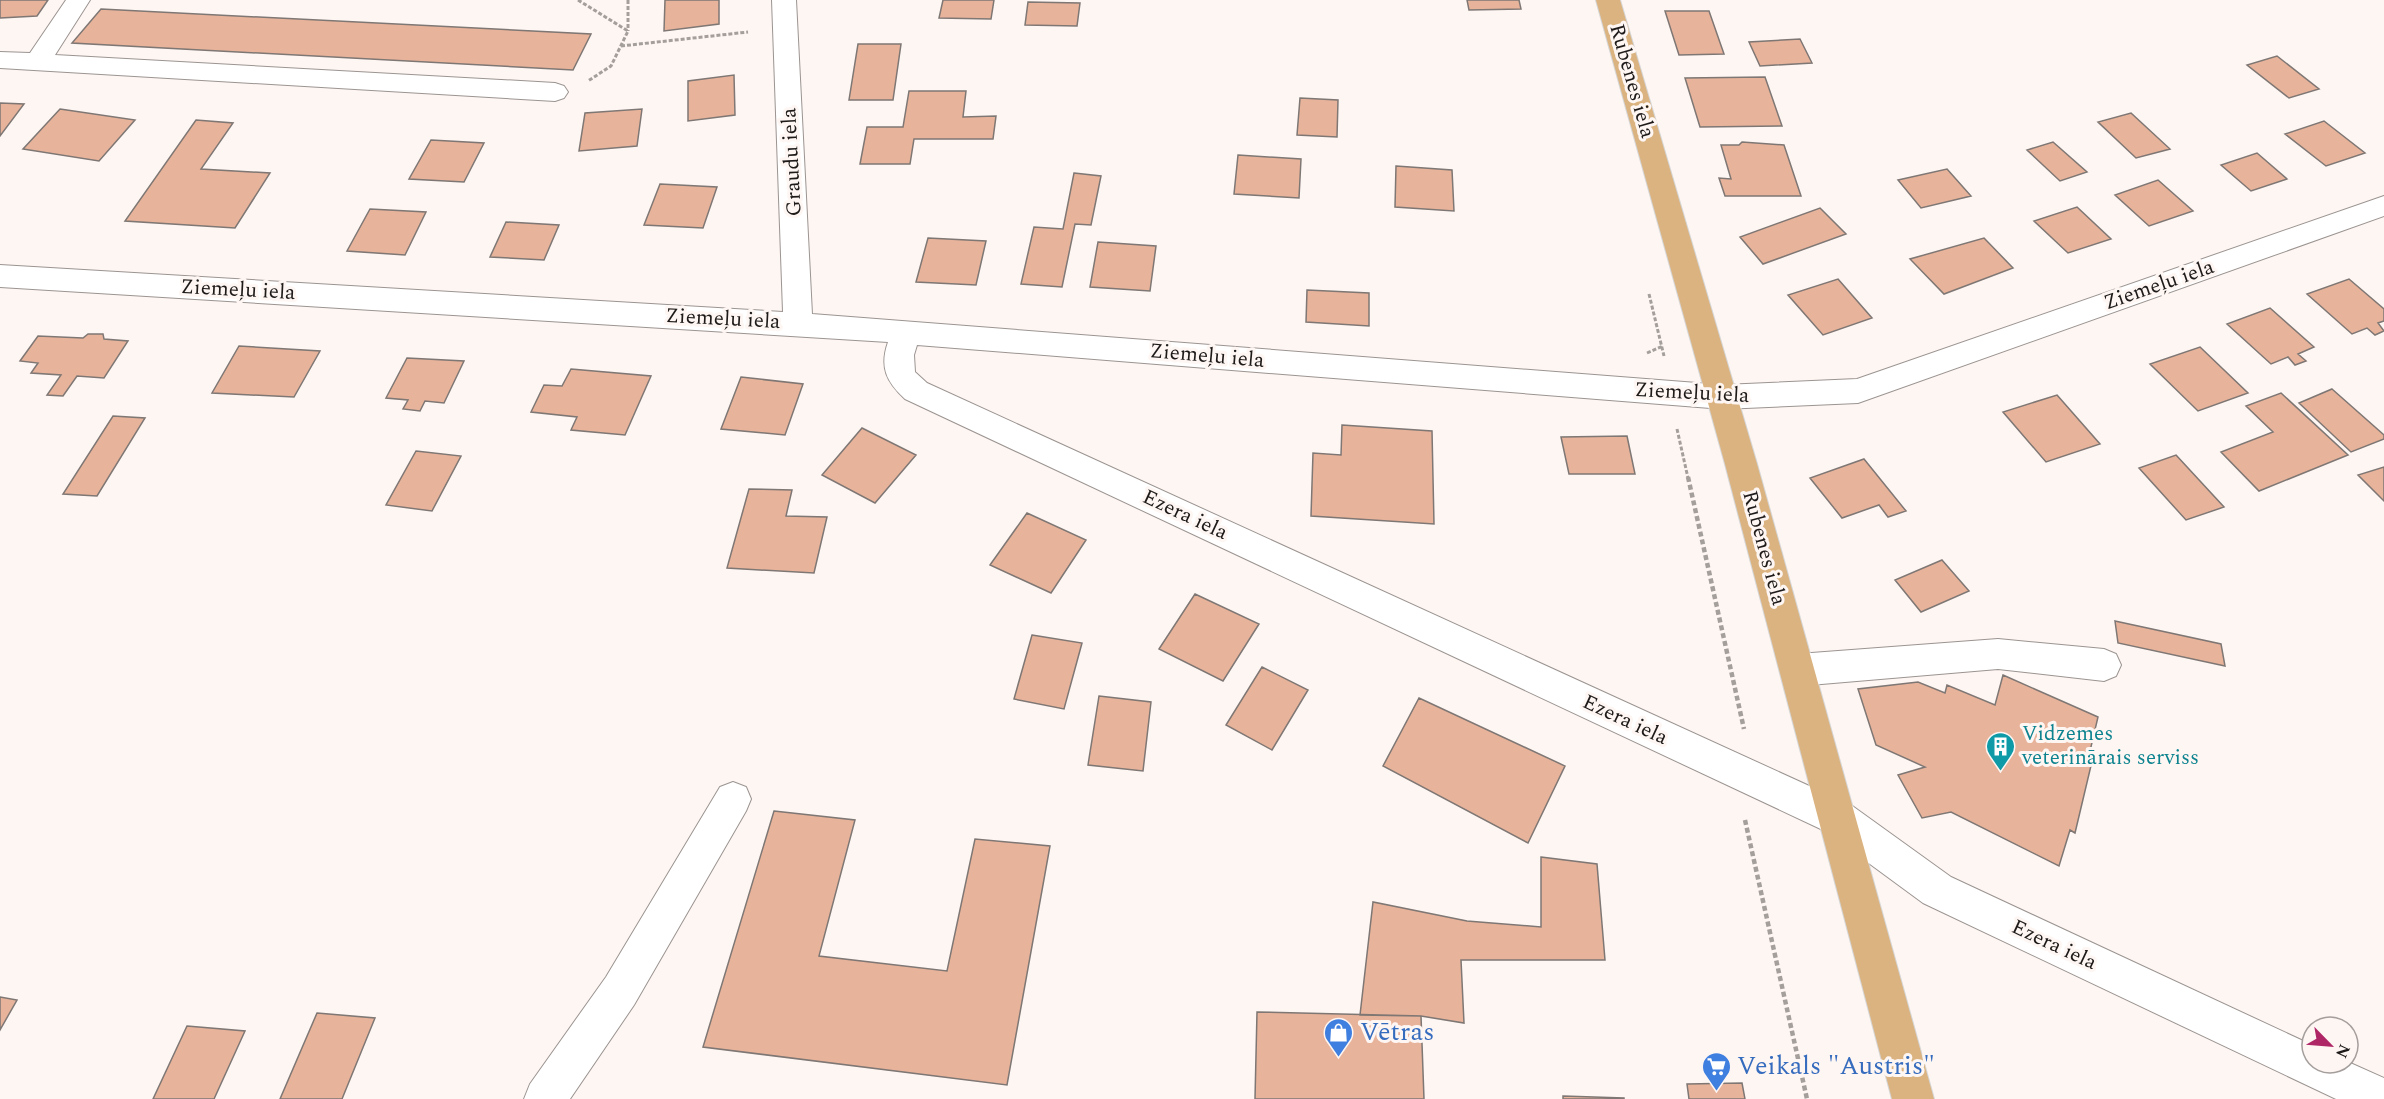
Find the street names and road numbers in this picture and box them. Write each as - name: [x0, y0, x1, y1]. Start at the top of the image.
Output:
- street label: Rubenes iela: [1600, 20, 1664, 143]
- street label: Graudu iela: [773, 106, 811, 217]
- street label: Ziemeļu iela: [2099, 251, 2219, 319]
- street label: Ziemeļu iela: [180, 271, 297, 309]
- street label: Ziemeļu iela: [665, 300, 782, 338]
- street label: Ziemeļu iela: [1148, 335, 1266, 377]
- street label: Ziemeļu iela: [1634, 374, 1751, 412]
- street label: Ezera iela: [1137, 481, 1234, 549]
- street label: Rubenes iela: [1733, 487, 1795, 610]
- street label: Ezera iela: [1577, 686, 1674, 754]
- street label: Ezera iela: [2006, 911, 2103, 979]

